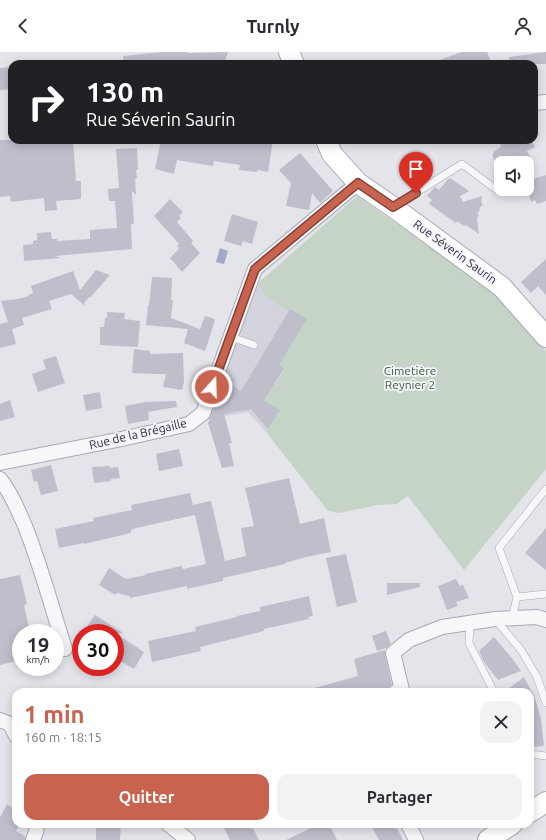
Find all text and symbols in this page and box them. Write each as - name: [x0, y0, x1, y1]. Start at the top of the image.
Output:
- icon: back: [12, 15, 34, 37]
- icon: person: [512, 15, 534, 37]
- text: Turnly: [246, 16, 300, 36]
- icon: right: [20, 76, 72, 128]
- text: 130 m: [86, 76, 164, 107]
- text: Rue Séverin Saurin: [86, 109, 236, 129]
- pin: [399, 152, 433, 193]
- map controls: [494, 156, 534, 196]
- button: sound: [494, 156, 534, 196]
- icon: arrive: [405, 158, 427, 180]
- street label: Rue Séverin Saurin: [411, 217, 499, 286]
- park label: Cimetière Reynier 2: [384, 364, 436, 391]
- position arrow: [191, 366, 233, 408]
- street label: Rue de la Brégaille: [88, 416, 188, 451]
- speed limit sign: 30: [72, 624, 124, 676]
- text: 19: [27, 633, 49, 656]
- text: km/h: [26, 654, 50, 665]
- text: 1 min: [24, 701, 85, 728]
- button: close: [480, 701, 522, 743]
- text: 160 m · 18:15: [24, 730, 102, 744]
- button: Quitter: [24, 774, 269, 820]
- button: Partager: [277, 774, 522, 820]

